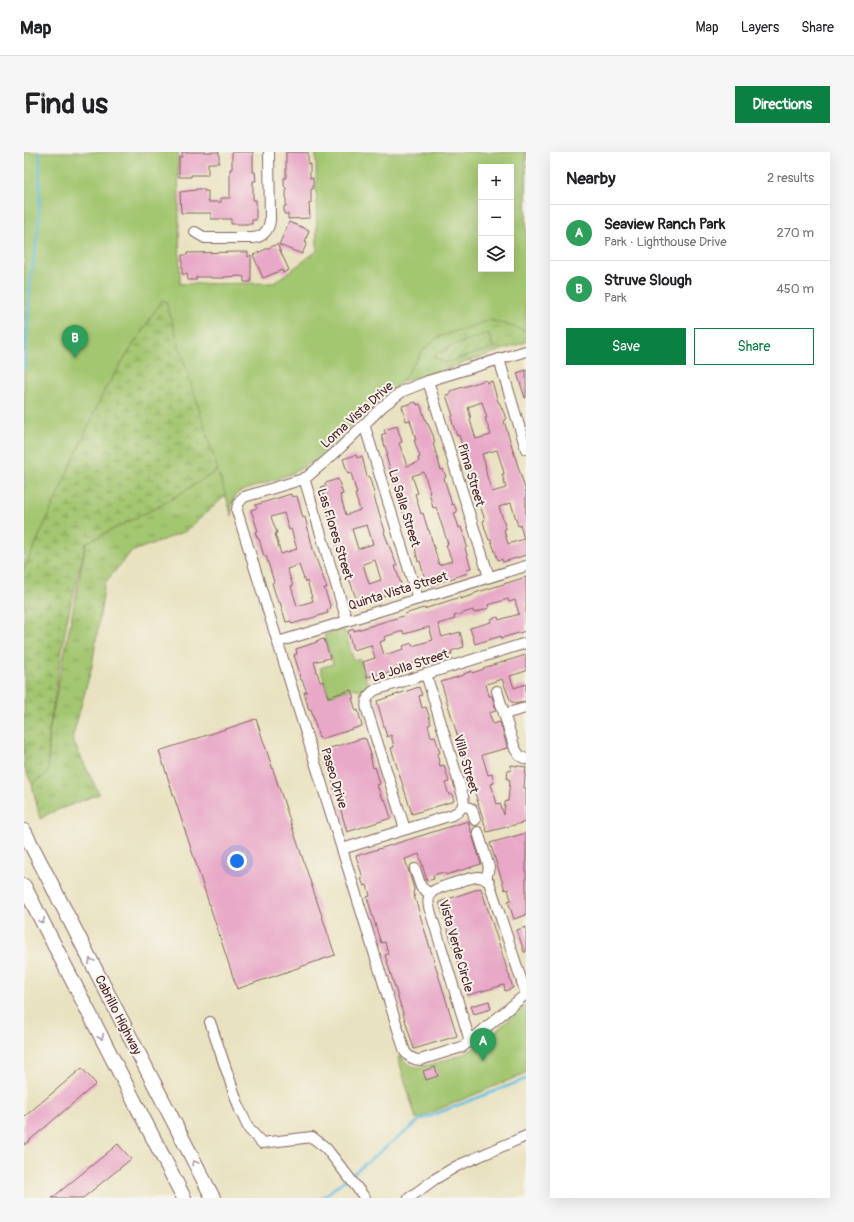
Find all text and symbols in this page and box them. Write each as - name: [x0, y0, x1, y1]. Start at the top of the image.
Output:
- text: Map: [20, 16, 51, 40]
- text: Map: [696, 19, 719, 36]
- text: Layers: [741, 19, 779, 36]
- text: Share: [801, 19, 834, 36]
- button: Directions: [735, 86, 830, 123]
- text: Find us: [24, 87, 108, 122]
- map controls: [478, 164, 514, 272]
- button: +: [478, 164, 514, 200]
- text: Nearby: [566, 168, 615, 189]
- text: 2 results: [767, 170, 814, 186]
- button: −: [478, 200, 514, 236]
- text: Seaview Ranch Park: [604, 215, 725, 234]
- text: A: [575, 225, 583, 241]
- text: 270 m: [777, 225, 814, 241]
- text: Park · Lighthouse Drive: [604, 234, 727, 250]
- button: layers: [478, 236, 514, 272]
- text: Struve Slough: [604, 271, 692, 290]
- text: B: [575, 281, 583, 297]
- text: 450 m: [776, 281, 814, 297]
- text: Park: [604, 290, 627, 306]
- pin: B: [62, 325, 88, 358]
- button: Save: [566, 328, 686, 365]
- button: Share: [694, 328, 814, 365]
- street label: Loma Vista Drive: [317, 378, 397, 452]
- street label: Pima Street: [454, 442, 488, 509]
- street label: La Salle Street: [385, 467, 424, 550]
- street label: Las Flores Street: [314, 486, 357, 582]
- street label: Quinta Vista Street: [346, 568, 450, 614]
- street label: La Jolla Street: [370, 646, 451, 686]
- street label: Villa Street: [450, 733, 482, 796]
- street label: Paseo Drive: [317, 746, 351, 811]
- your location: [227, 851, 247, 871]
- street label: Vista Verde Circle: [435, 898, 477, 995]
- one-way arrow: [37, 917, 45, 924]
- one-way arrow: [88, 957, 95, 965]
- street label: Cabrillo Highway: [91, 973, 145, 1058]
- pin: A: [470, 1028, 496, 1061]
- one-way arrow: [97, 1032, 104, 1040]
- one-way arrow: [192, 1160, 200, 1168]

